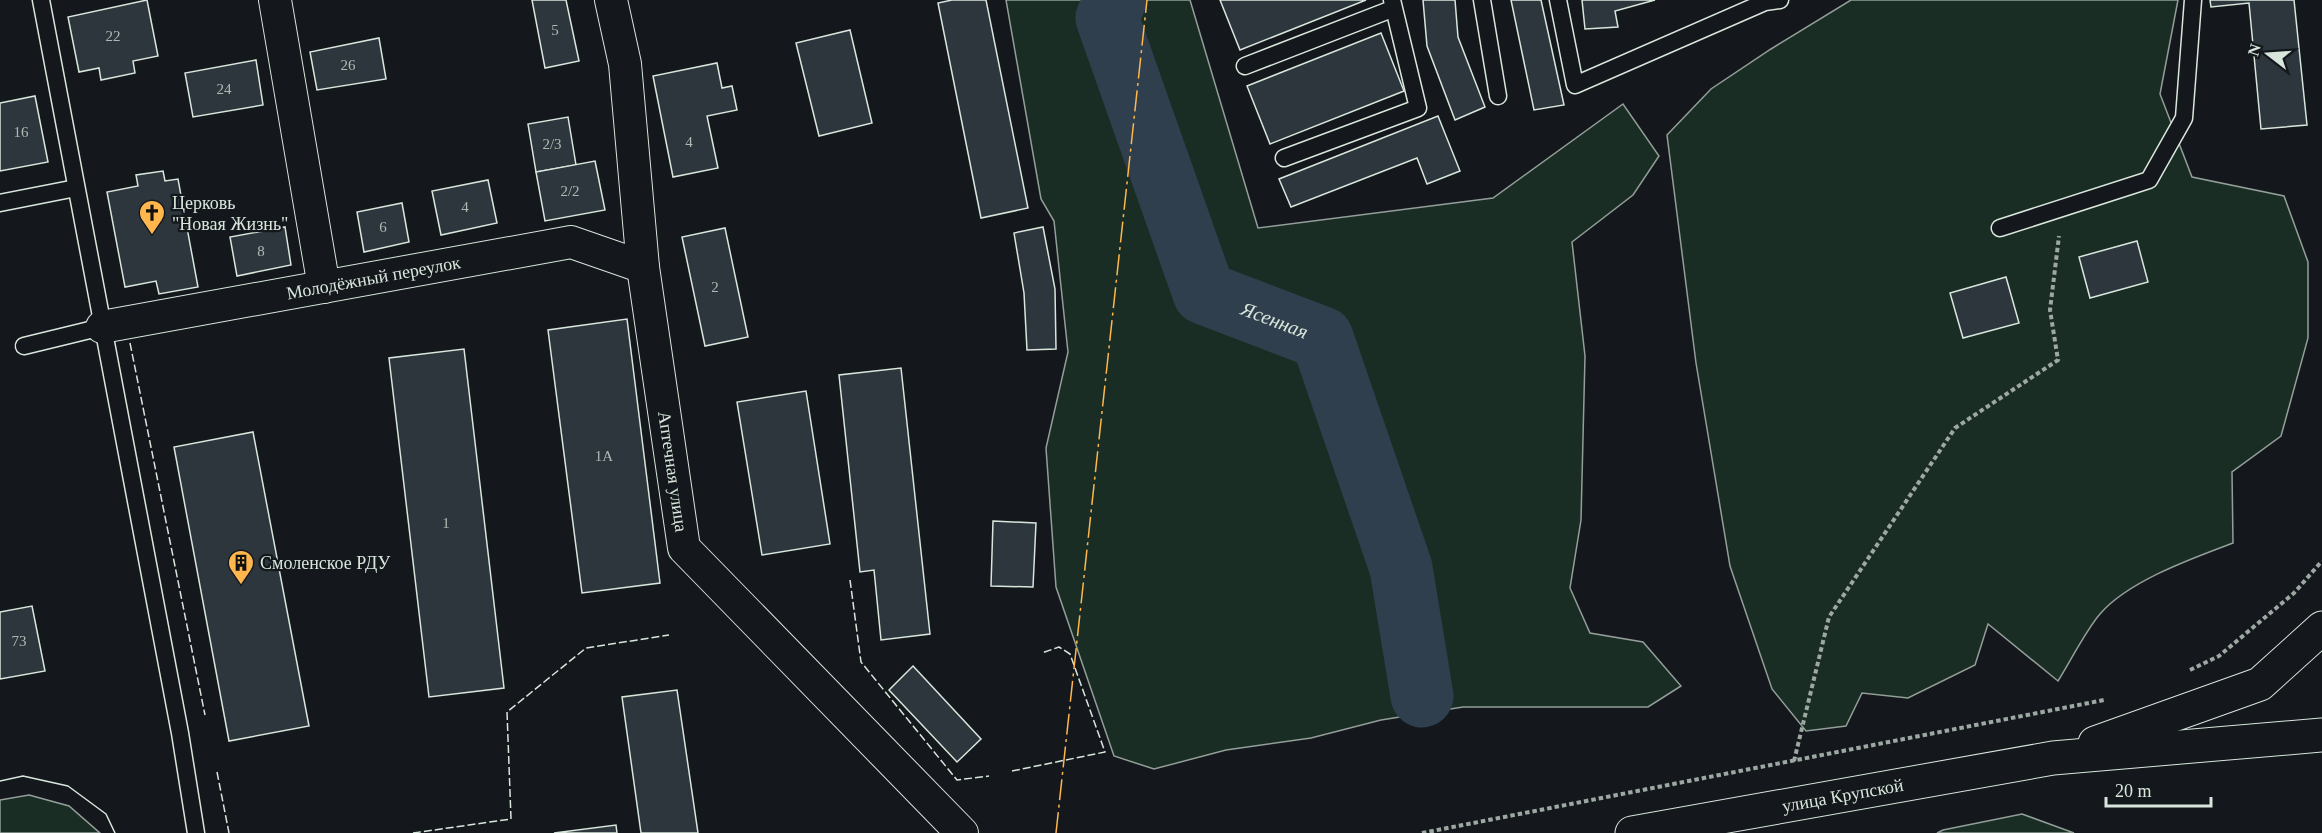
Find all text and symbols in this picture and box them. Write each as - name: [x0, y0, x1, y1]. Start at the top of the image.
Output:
- house number: 5: [551, 22, 559, 38]
- north arrow: [2238, 24, 2298, 84]
- house number: 22: [106, 28, 121, 44]
- text: N: [2244, 41, 2264, 58]
- house number: 26: [341, 57, 356, 73]
- house number: 24: [217, 81, 232, 97]
- house number: 16: [14, 124, 29, 140]
- house number: 4: [685, 134, 693, 150]
- house number: 2/3: [542, 136, 562, 152]
- house number: 2/2: [560, 183, 580, 199]
- place label: Церковь "Новая Жизнь": [172, 193, 288, 234]
- church icon: Церковь "Новая Жизнь": [137, 198, 167, 236]
- house number: 4: [461, 199, 469, 215]
- house number: 6: [379, 219, 387, 235]
- house number: 8: [257, 243, 265, 259]
- street label: Молодёжный переулок: [285, 252, 462, 303]
- house number: 2: [711, 279, 719, 295]
- water label: Ясенная: [1237, 297, 1311, 343]
- street label: Аптечная улица: [654, 410, 692, 533]
- house number: 1А: [595, 448, 613, 464]
- house number: 1: [442, 515, 450, 531]
- building icon: Смоленское РДУ: [226, 548, 256, 586]
- place label: Смоленское РДУ: [260, 553, 390, 573]
- house number: 73: [12, 633, 27, 649]
- scale bar: [2106, 770, 2211, 808]
- street label: улица Крупской: [1780, 775, 1905, 816]
- text: 20 m: [2115, 781, 2152, 801]

